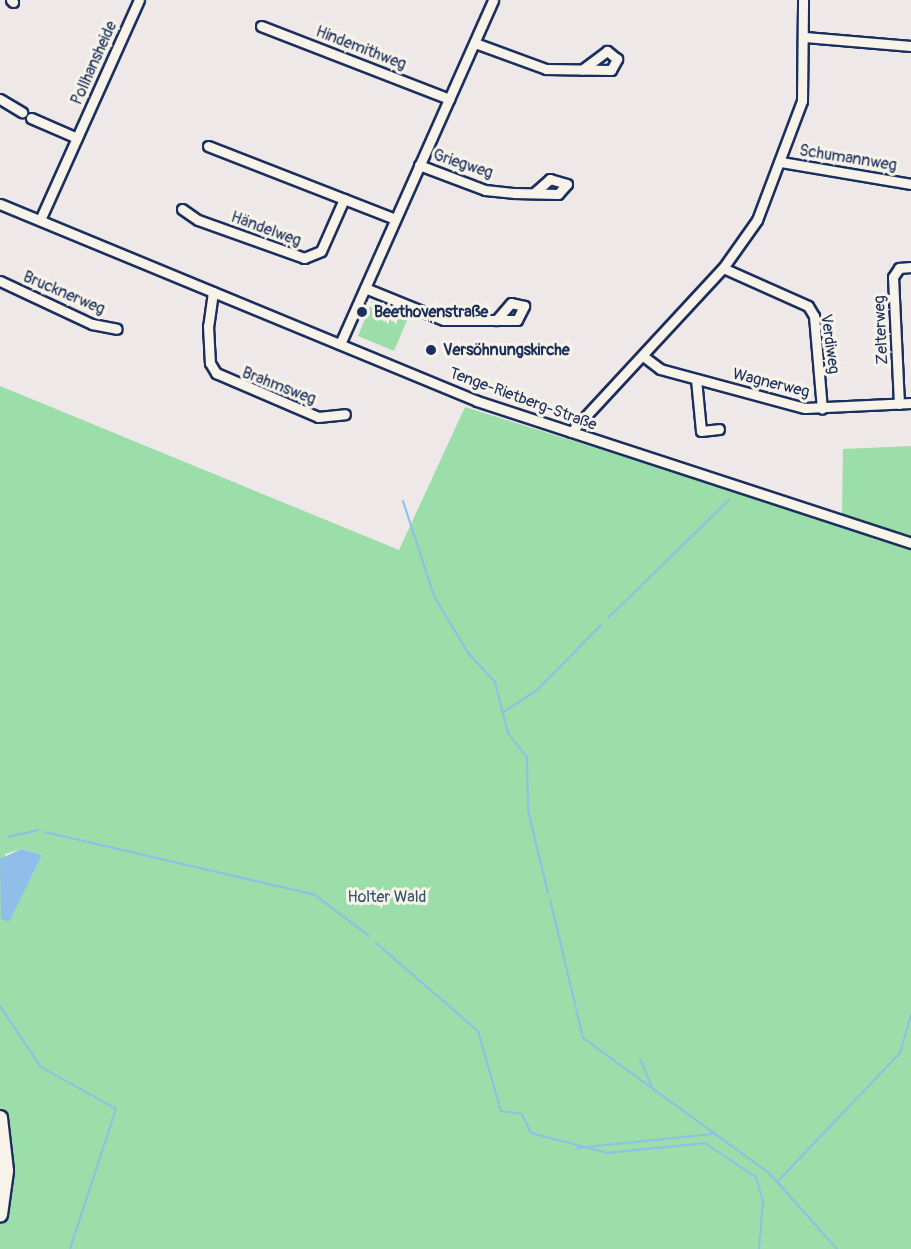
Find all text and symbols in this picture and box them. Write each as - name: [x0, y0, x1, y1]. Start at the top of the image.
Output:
- street label: Pollhansheide: [67, 18, 121, 108]
- street label: Hindemithweg: [313, 22, 409, 74]
- street label: Schumannweg: [798, 141, 898, 175]
- street label: Griegweg: [431, 145, 495, 183]
- street label: Händelweg: [228, 207, 304, 251]
- street label: Brucknerweg: [20, 267, 108, 319]
- street label: Zelterweg: [870, 295, 892, 365]
- place label: Beethovenstraße: [374, 302, 488, 322]
- marker: Beethovenstraße: [355, 305, 369, 319]
- street label: Verdiweg: [816, 313, 844, 375]
- place label: Versöhnungskirche: [443, 340, 570, 360]
- marker: Versöhnungskirche: [424, 343, 438, 357]
- street label: Brahmsweg: [239, 363, 319, 409]
- street label: Tenge-Rietberg-Straße: [447, 363, 599, 435]
- street label: Wagnerweg: [731, 364, 811, 402]
- park label: Holter Wald: [348, 887, 426, 907]

